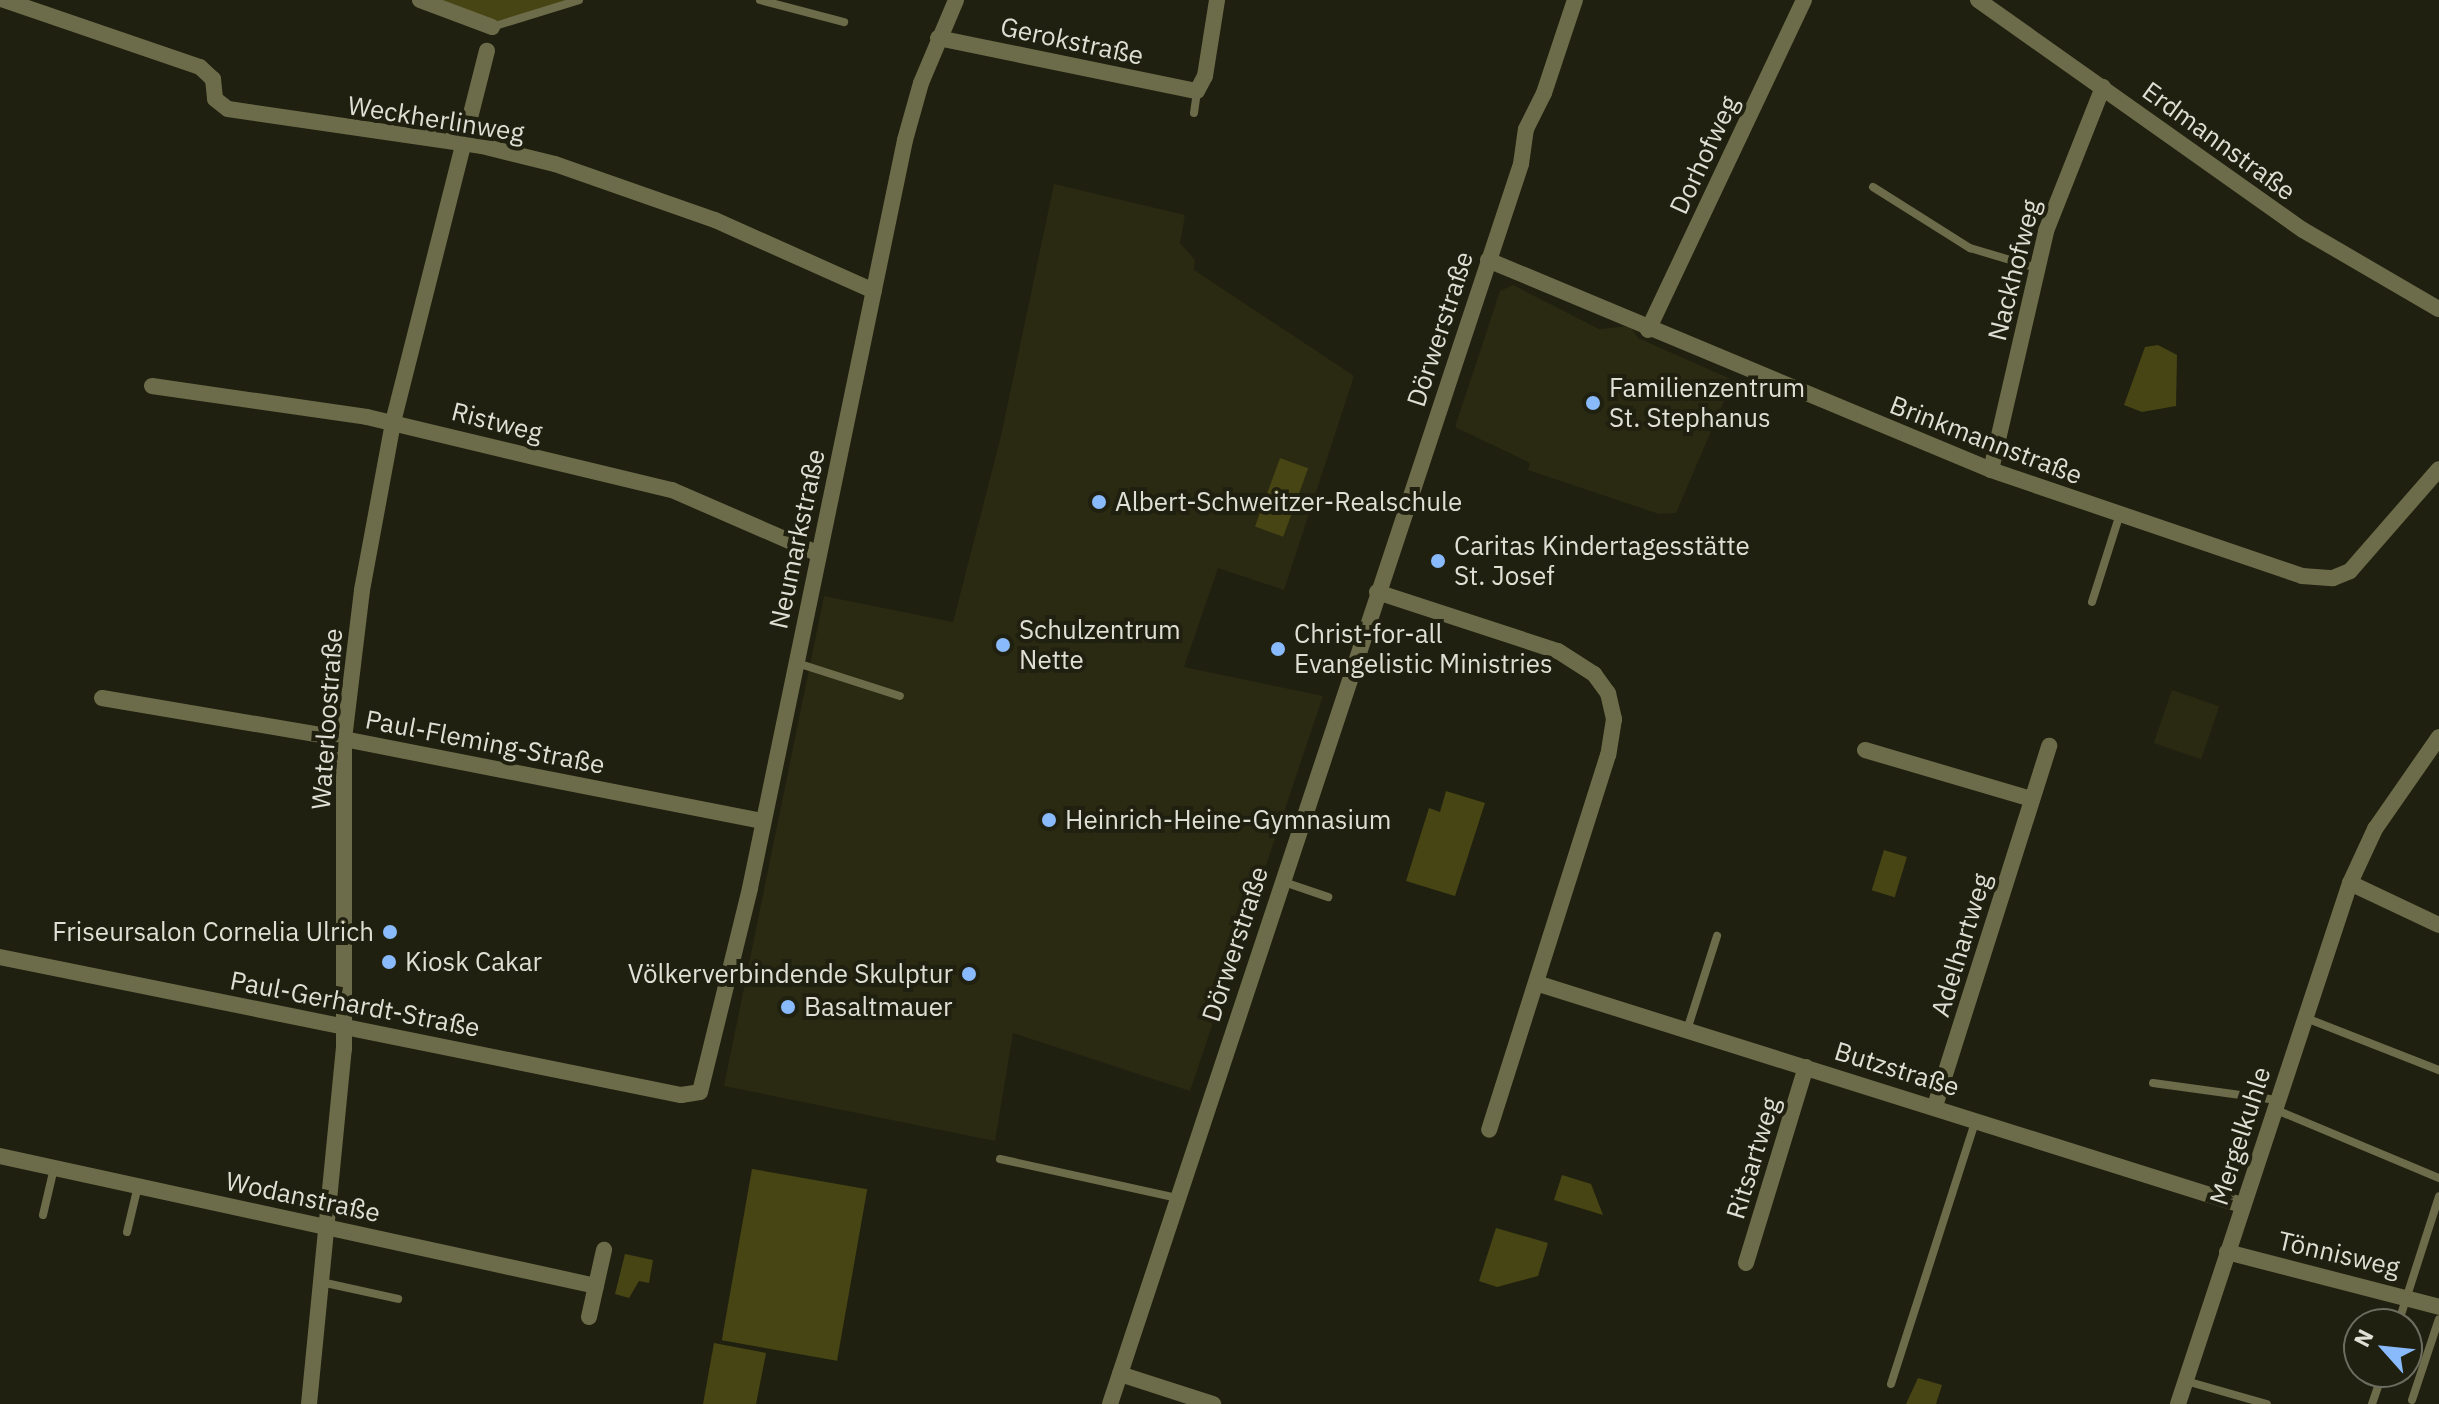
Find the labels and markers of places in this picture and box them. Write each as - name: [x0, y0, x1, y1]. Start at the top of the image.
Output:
- place label: Familienzentrum St. Stephanus: [1609, 372, 1805, 434]
- marker: Familienzentrum St. Stephanus: [1584, 394, 1602, 412]
- place label: Albert-Schweitzer-Realschule: [1115, 486, 1462, 518]
- marker: Albert-Schweitzer-Realschule: [1090, 493, 1108, 511]
- place label: Caritas Kindertagesstätte St. Josef: [1454, 530, 1750, 592]
- marker: Caritas Kindertagesstätte St. Josef: [1429, 552, 1447, 570]
- place label: Schulzentrum Nette: [1019, 614, 1181, 676]
- place label: Christ-for-all Evangelistic Ministries: [1294, 618, 1553, 680]
- marker: Schulzentrum Nette: [994, 636, 1012, 654]
- marker: Christ-for-all Evangelistic Ministries: [1269, 640, 1287, 658]
- place label: Heinrich-Heine-Gymnasium: [1065, 804, 1391, 836]
- marker: Heinrich-Heine-Gymnasium: [1040, 811, 1058, 829]
- place label: Friseursalon Cornelia Ulrich: [52, 916, 374, 948]
- marker: Friseursalon Cornelia Ulrich: [381, 923, 399, 941]
- place label: Kiosk Cakar: [405, 946, 542, 978]
- marker: Kiosk Cakar: [380, 953, 398, 971]
- place label: Völkerverbindende Skulptur: [628, 958, 953, 990]
- marker: Völkerverbindende Skulptur: [960, 965, 978, 983]
- place label: Basaltmauer: [804, 991, 953, 1023]
- marker: Basaltmauer: [779, 998, 797, 1016]

